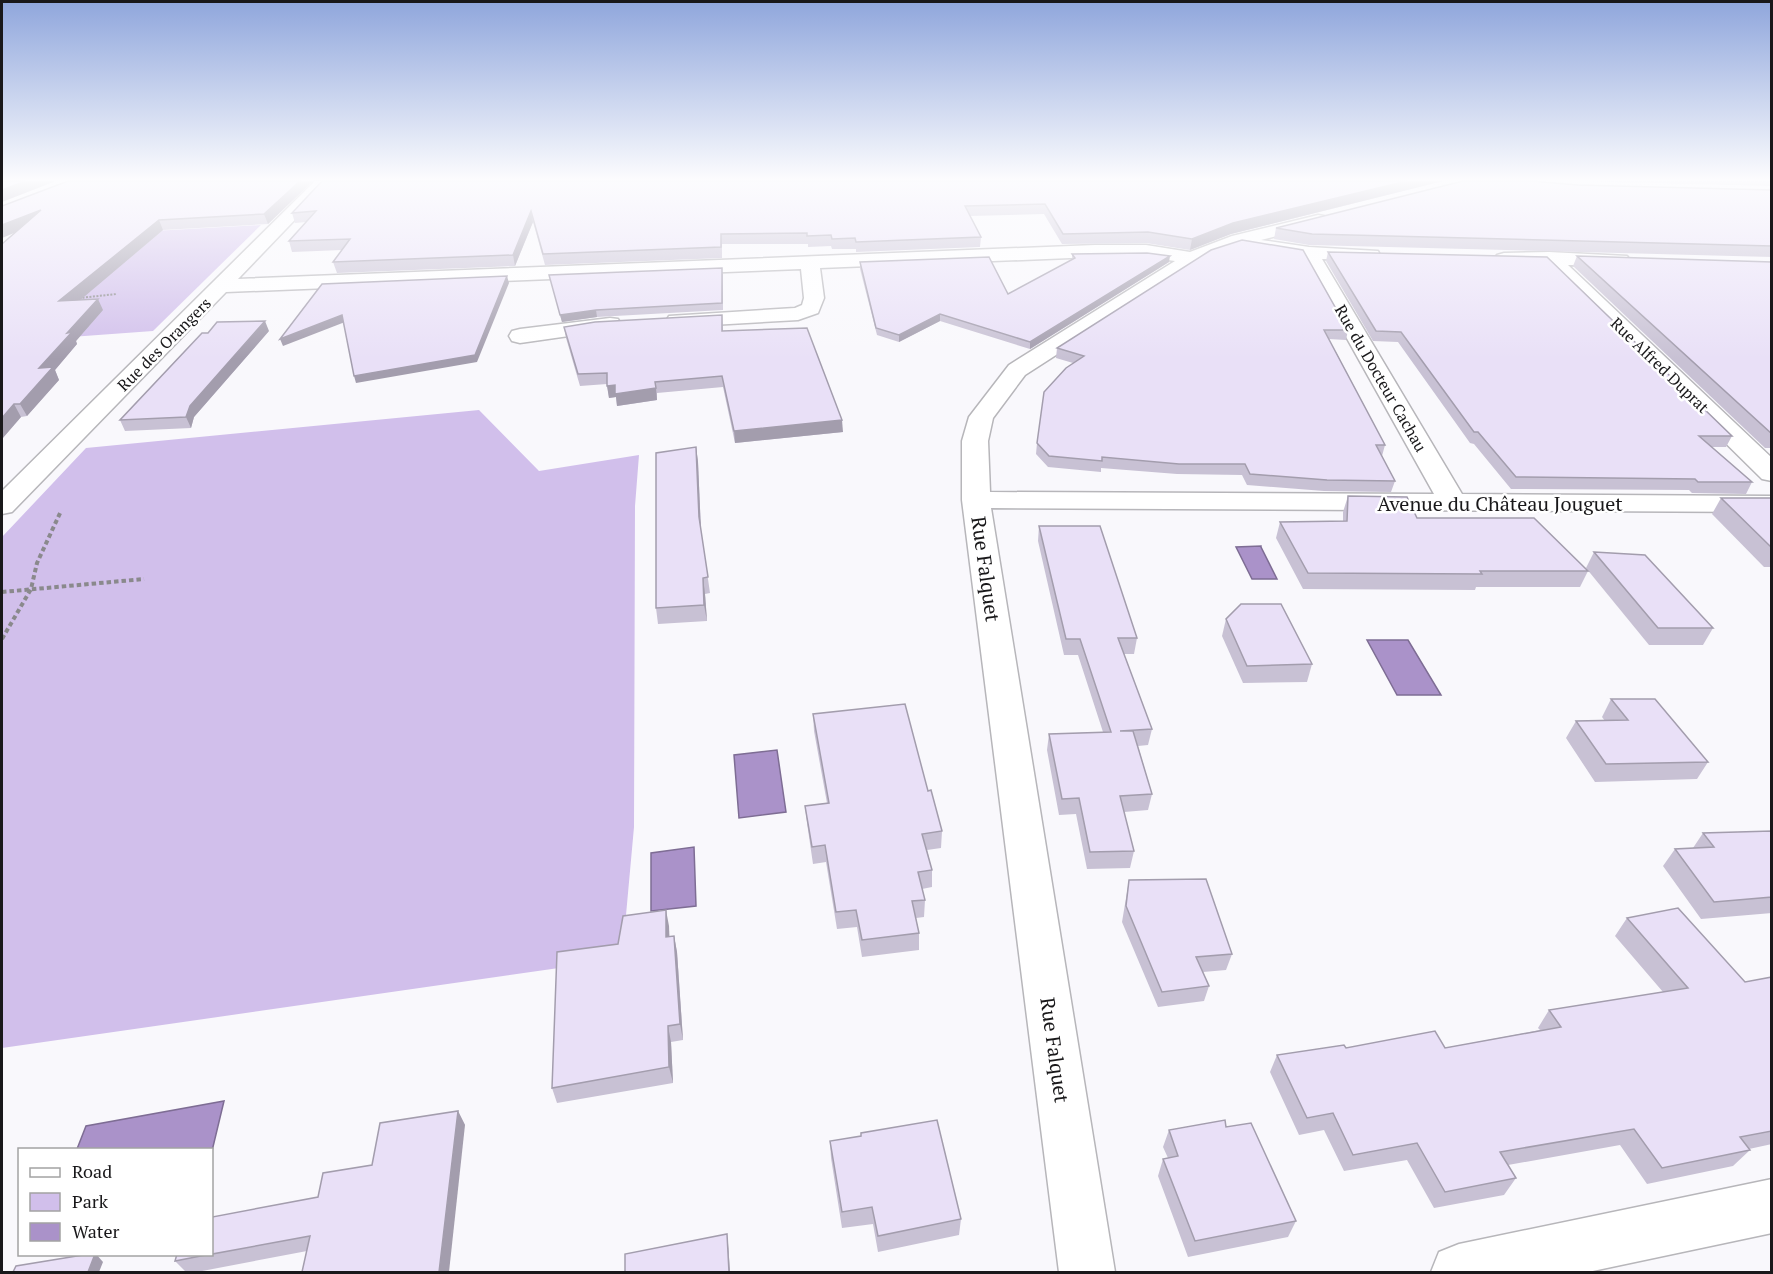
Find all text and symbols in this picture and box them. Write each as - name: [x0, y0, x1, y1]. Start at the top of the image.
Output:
- street label: Rue des Orangers: [112, 292, 216, 396]
- street label: Rue du Docteur Cachau: [1330, 300, 1432, 456]
- street label: Rue Alfred Duprat: [1606, 312, 1714, 418]
- street label: Avenue du Château Jouguet: [1377, 490, 1623, 517]
- street label: Rue Falquet: [965, 515, 1007, 624]
- street label: Rue Falquet: [1034, 996, 1076, 1105]
- legend: [18, 1148, 213, 1256]
- text: Road: [72, 1159, 112, 1183]
- text: Park: [72, 1189, 109, 1213]
- text: Water: [72, 1219, 119, 1243]

